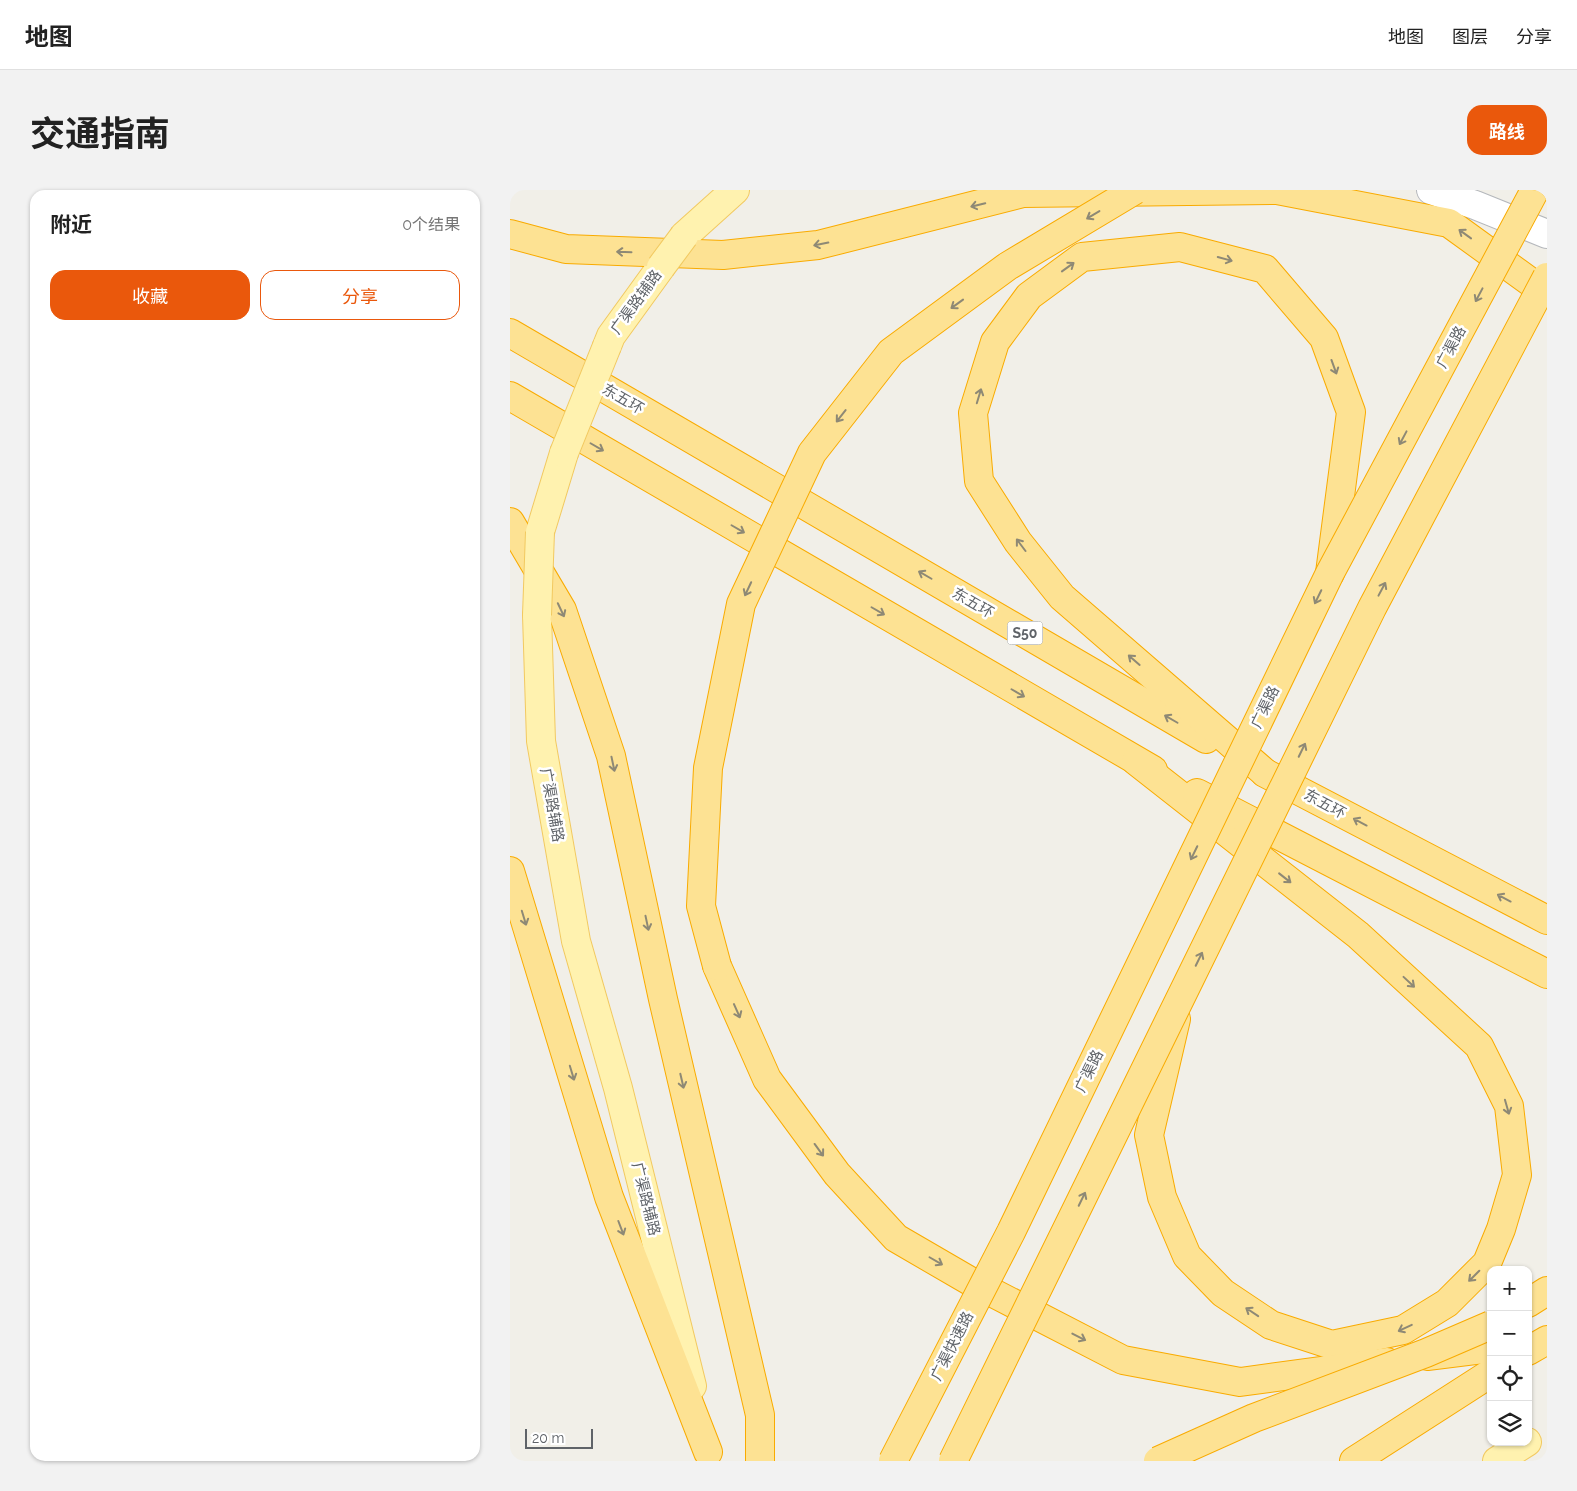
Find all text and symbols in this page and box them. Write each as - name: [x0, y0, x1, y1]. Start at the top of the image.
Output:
- text: 地图: [25, 22, 73, 51]
- text: 地图: [1388, 26, 1424, 47]
- text: 图层: [1452, 26, 1488, 47]
- text: 分享: [1516, 26, 1552, 47]
- button: 路线: [1467, 105, 1547, 155]
- text: 交通指南: [30, 113, 170, 154]
- one-way arrow: [971, 200, 987, 210]
- one-way arrow: [1087, 211, 1101, 221]
- text: 附近: [50, 212, 92, 237]
- text: 0个结果: [402, 215, 460, 234]
- one-way arrow: [1458, 229, 1472, 239]
- one-way arrow: [813, 240, 829, 250]
- one-way arrow: [616, 247, 632, 256]
- one-way arrow: [1217, 255, 1233, 264]
- one-way arrow: [1061, 262, 1075, 272]
- street label: 广渠路辅路: [607, 266, 665, 338]
- button: 收藏: [50, 270, 250, 320]
- button: 分享: [260, 270, 460, 320]
- one-way arrow: [1474, 287, 1484, 302]
- one-way arrow: [950, 299, 964, 309]
- street label: 广渠路: [1432, 323, 1470, 371]
- one-way arrow: [1330, 359, 1339, 374]
- street label: 东五环: [599, 380, 647, 418]
- one-way arrow: [974, 388, 984, 404]
- one-way arrow: [836, 409, 847, 422]
- one-way arrow: [1398, 431, 1408, 446]
- one-way arrow: [590, 442, 604, 452]
- one-way arrow: [730, 524, 744, 534]
- one-way arrow: [1016, 538, 1026, 552]
- one-way arrow: [919, 570, 933, 580]
- one-way arrow: [742, 581, 752, 596]
- one-way arrow: [1377, 581, 1387, 596]
- street label: 东五环: [949, 584, 997, 622]
- one-way arrow: [1313, 589, 1322, 604]
- one-way arrow: [556, 602, 566, 617]
- one-way arrow: [871, 606, 885, 616]
- road number: S50: [1008, 622, 1042, 644]
- one-way arrow: [1128, 654, 1141, 666]
- street label: 广渠路: [1247, 683, 1283, 731]
- one-way arrow: [1011, 688, 1025, 698]
- one-way arrow: [1165, 713, 1179, 723]
- one-way arrow: [1298, 743, 1307, 758]
- one-way arrow: [608, 755, 618, 771]
- street label: 广渠路辅路: [537, 766, 567, 844]
- street label: 东五环: [1301, 785, 1349, 823]
- one-way arrow: [1352, 817, 1367, 827]
- one-way arrow: [1189, 846, 1199, 861]
- one-way arrow: [1278, 872, 1291, 883]
- one-way arrow: [1497, 893, 1512, 902]
- one-way arrow: [520, 909, 530, 925]
- one-way arrow: [642, 914, 652, 930]
- one-way arrow: [1194, 951, 1204, 966]
- one-way arrow: [1403, 976, 1416, 988]
- one-way arrow: [732, 1003, 742, 1018]
- street label: 广渠路: [1071, 1047, 1107, 1095]
- one-way arrow: [567, 1065, 577, 1081]
- one-way arrow: [678, 1073, 687, 1089]
- one-way arrow: [1503, 1099, 1513, 1115]
- one-way arrow: [814, 1143, 824, 1157]
- street label: 广渠路辅路: [628, 1160, 664, 1238]
- one-way arrow: [1077, 1192, 1087, 1207]
- one-way arrow: [617, 1220, 626, 1235]
- one-way arrow: [928, 1256, 942, 1266]
- map controls: [1487, 1266, 1532, 1446]
- button: +: [1487, 1266, 1532, 1311]
- one-way arrow: [1468, 1270, 1480, 1282]
- one-way arrow: [1245, 1307, 1259, 1317]
- street label: 广渠快速路: [927, 1308, 977, 1384]
- button: −: [1487, 1311, 1532, 1356]
- one-way arrow: [1398, 1324, 1413, 1333]
- one-way arrow: [1071, 1333, 1086, 1342]
- button: locate: [1487, 1356, 1532, 1401]
- button: layers: [1487, 1401, 1532, 1446]
- scale bar: [525, 1426, 592, 1449]
- text: 20 m: [532, 1430, 564, 1446]

